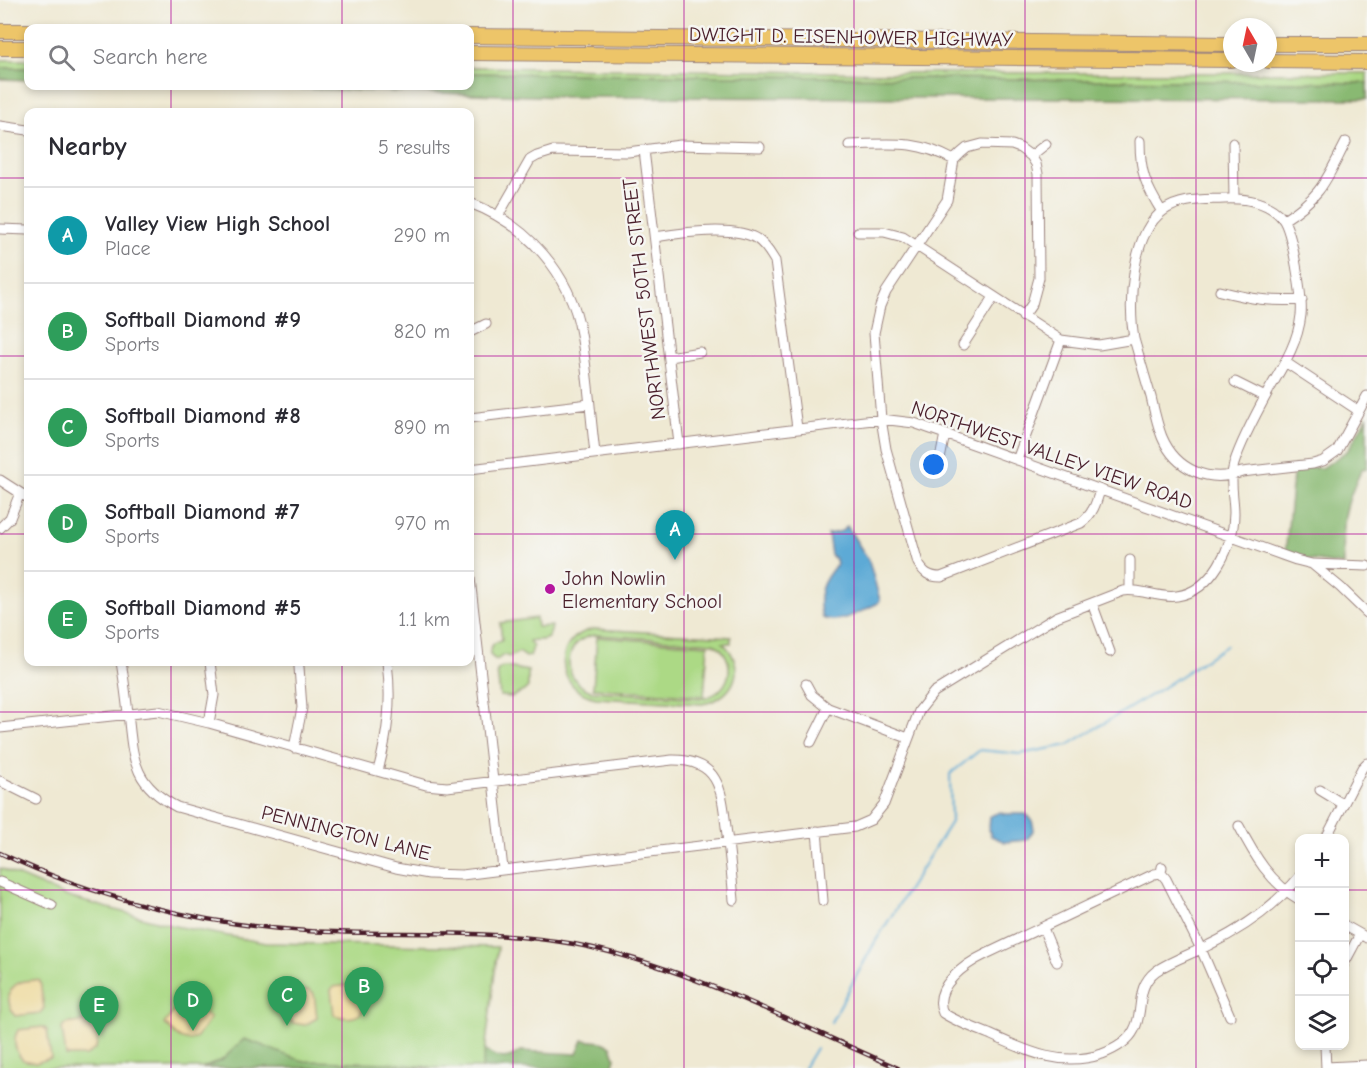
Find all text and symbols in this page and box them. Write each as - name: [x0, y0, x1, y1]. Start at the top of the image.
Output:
- north arrow: [1223, 18, 1277, 72]
- street label: DWIGHT D. EISENHOWER HIGHWAY: [689, 23, 1013, 51]
- search box: [24, 24, 474, 90]
- icon: search: [45, 41, 78, 74]
- text: Search here: [93, 44, 208, 70]
- text: Nearby: [48, 132, 127, 162]
- text: 5 results: [378, 136, 450, 159]
- street label: NORTHWEST 50TH STREET: [618, 176, 670, 421]
- text: Valley View High School: [105, 211, 330, 237]
- text: A: [62, 224, 73, 247]
- text: 290 m: [394, 224, 450, 247]
- text: Place: [105, 237, 151, 260]
- text: Softball Diamond #9: [105, 307, 301, 333]
- text: B: [61, 320, 74, 343]
- text: 820 m: [394, 320, 450, 343]
- text: Sports: [105, 333, 159, 356]
- street label: NORTHWEST VALLEY VIEW ROAD: [908, 396, 1196, 514]
- text: Softball Diamond #8: [105, 403, 301, 429]
- text: C: [61, 416, 74, 439]
- text: 890 m: [394, 416, 450, 439]
- text: Sports: [105, 429, 159, 452]
- your location: [919, 450, 948, 479]
- text: Softball Diamond #7: [105, 499, 299, 525]
- pin: A: [656, 510, 694, 560]
- text: D: [61, 512, 74, 535]
- text: 970 m: [395, 512, 450, 535]
- text: Sports: [105, 525, 159, 548]
- place label: John Nowlin Elementary School: [562, 567, 722, 613]
- marker: John Nowlin Elementary School: [543, 582, 557, 596]
- text: Softball Diamond #5: [105, 595, 301, 621]
- text: E: [62, 608, 73, 631]
- text: 1.1 km: [398, 608, 450, 631]
- text: Sports: [105, 621, 159, 644]
- street label: PENNINGTON LANE: [259, 801, 433, 865]
- map controls: [1295, 834, 1349, 1050]
- button: +: [1295, 834, 1349, 888]
- button: −: [1295, 888, 1349, 942]
- button: locate: [1295, 942, 1349, 996]
- pin: B: [344, 968, 384, 1017]
- pin: C: [268, 976, 306, 1026]
- pin: D: [174, 982, 212, 1031]
- pin: E: [80, 986, 118, 1036]
- button: layers: [1295, 996, 1349, 1050]

